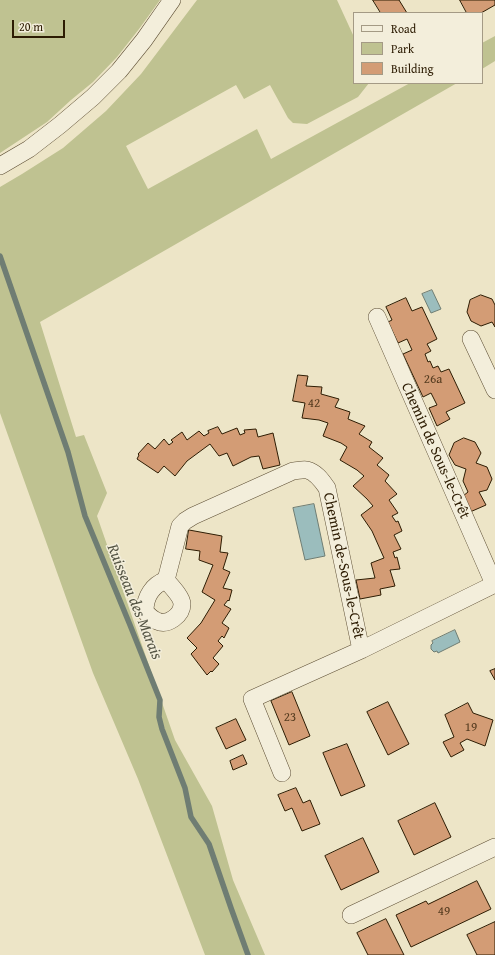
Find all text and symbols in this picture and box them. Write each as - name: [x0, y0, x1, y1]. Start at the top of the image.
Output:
- scale bar: [14, 12, 67, 38]
- legend: [353, 12, 483, 84]
- text: 20 m: [19, 18, 43, 35]
- text: Road: [391, 20, 416, 37]
- text: Park: [391, 40, 414, 57]
- text: Building: [391, 60, 434, 77]
- house number: 26a: [424, 372, 442, 388]
- street label: Chemin de Sous-le-Crêt: [397, 380, 473, 522]
- house number: 42: [308, 396, 320, 412]
- street label: Chemin de-Sous-le-Crêt: [319, 491, 367, 641]
- water label: Ruisseau des Marais: [102, 541, 166, 663]
- house number: 23: [284, 710, 296, 726]
- house number: 19: [465, 720, 477, 736]
- house number: 49: [438, 904, 450, 920]

